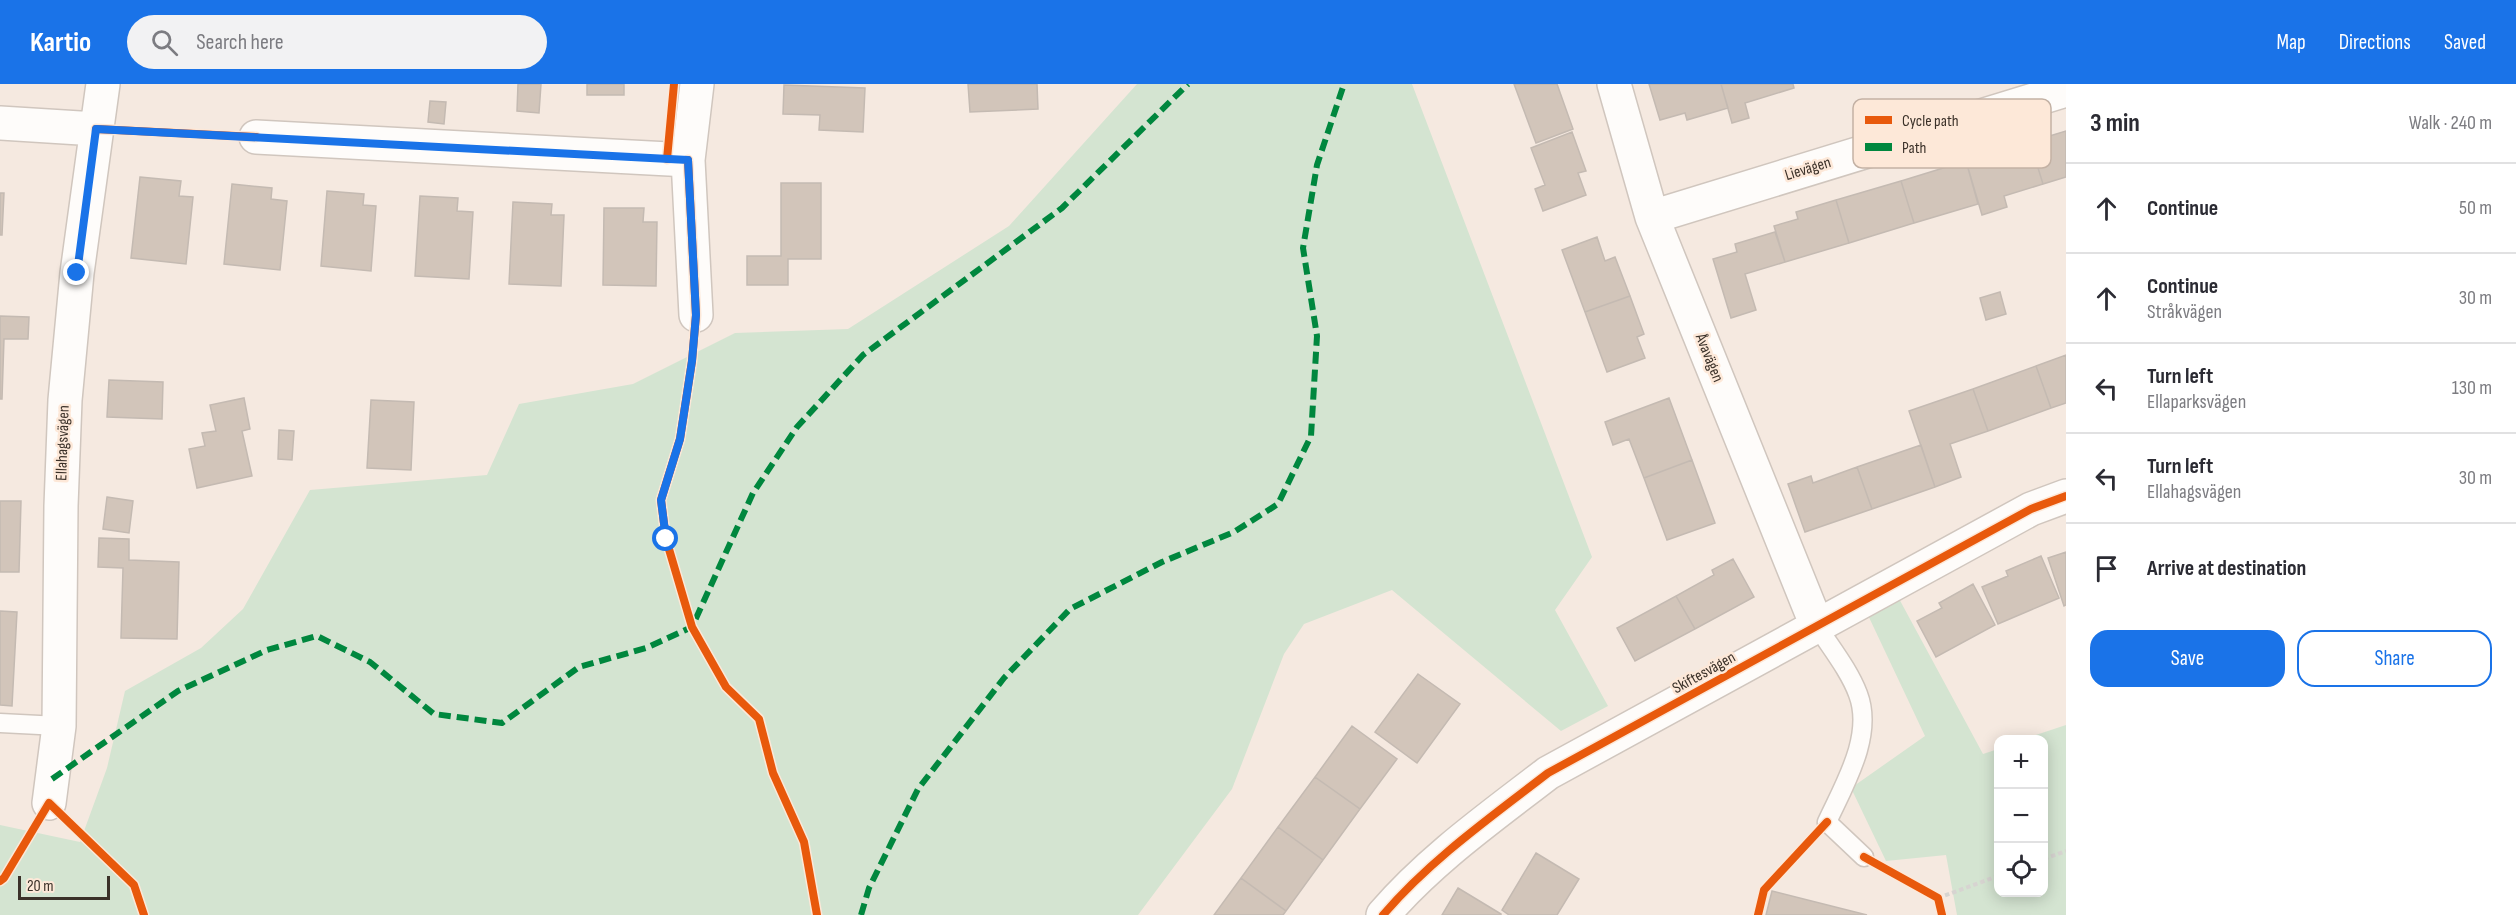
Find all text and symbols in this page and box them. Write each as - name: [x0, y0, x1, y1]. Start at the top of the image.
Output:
- search box: [127, 15, 547, 69]
- text: Kartio: [30, 26, 91, 59]
- icon: search: [148, 26, 181, 59]
- text: Search here: [196, 29, 284, 56]
- text: Map: [2276, 30, 2306, 55]
- text: Directions: [2339, 30, 2411, 55]
- text: Saved: [2444, 30, 2486, 55]
- legend: [1853, 99, 2051, 168]
- text: 3 min: [2090, 108, 2140, 139]
- text: Walk · 240 m: [2409, 111, 2492, 135]
- text: Cycle path: [1902, 112, 1959, 131]
- text: Path: [1902, 139, 1926, 158]
- street label: Lievägen: [1783, 153, 1833, 185]
- icon: ahead: [2090, 192, 2123, 225]
- text: Continue: [2147, 195, 2218, 222]
- text: 50 m: [2459, 196, 2492, 220]
- route end: [63, 259, 89, 285]
- text: Continue: [2147, 273, 2218, 300]
- icon: ahead: [2090, 282, 2123, 315]
- text: 30 m: [2459, 286, 2492, 310]
- text: Stråkvägen: [2147, 300, 2222, 324]
- street label: Åvavägen: [1690, 330, 1727, 385]
- text: Turn left: [2147, 363, 2213, 390]
- icon: left: [2090, 372, 2123, 405]
- text: 130 m: [2452, 376, 2492, 400]
- text: Ellaparksvägen: [2147, 390, 2246, 414]
- street label: Ellahagsvägen: [52, 405, 74, 481]
- text: Turn left: [2147, 453, 2213, 480]
- icon: left: [2090, 462, 2123, 495]
- text: 30 m: [2459, 466, 2492, 490]
- text: Ellahagsvägen: [2147, 480, 2241, 504]
- route start: [652, 525, 678, 551]
- icon: arrive: [2090, 552, 2123, 585]
- text: Arrive at destination: [2147, 555, 2306, 582]
- button: Save: [2090, 630, 2285, 687]
- button: Share: [2297, 630, 2492, 687]
- street label: Skiftesvägen: [1669, 648, 1739, 698]
- map controls: [1994, 735, 2048, 897]
- button: +: [1994, 735, 2048, 789]
- button: −: [1994, 789, 2048, 843]
- button: locate: [1994, 843, 2048, 897]
- scale bar: [18, 873, 110, 900]
- text: 20 m: [27, 877, 54, 896]

